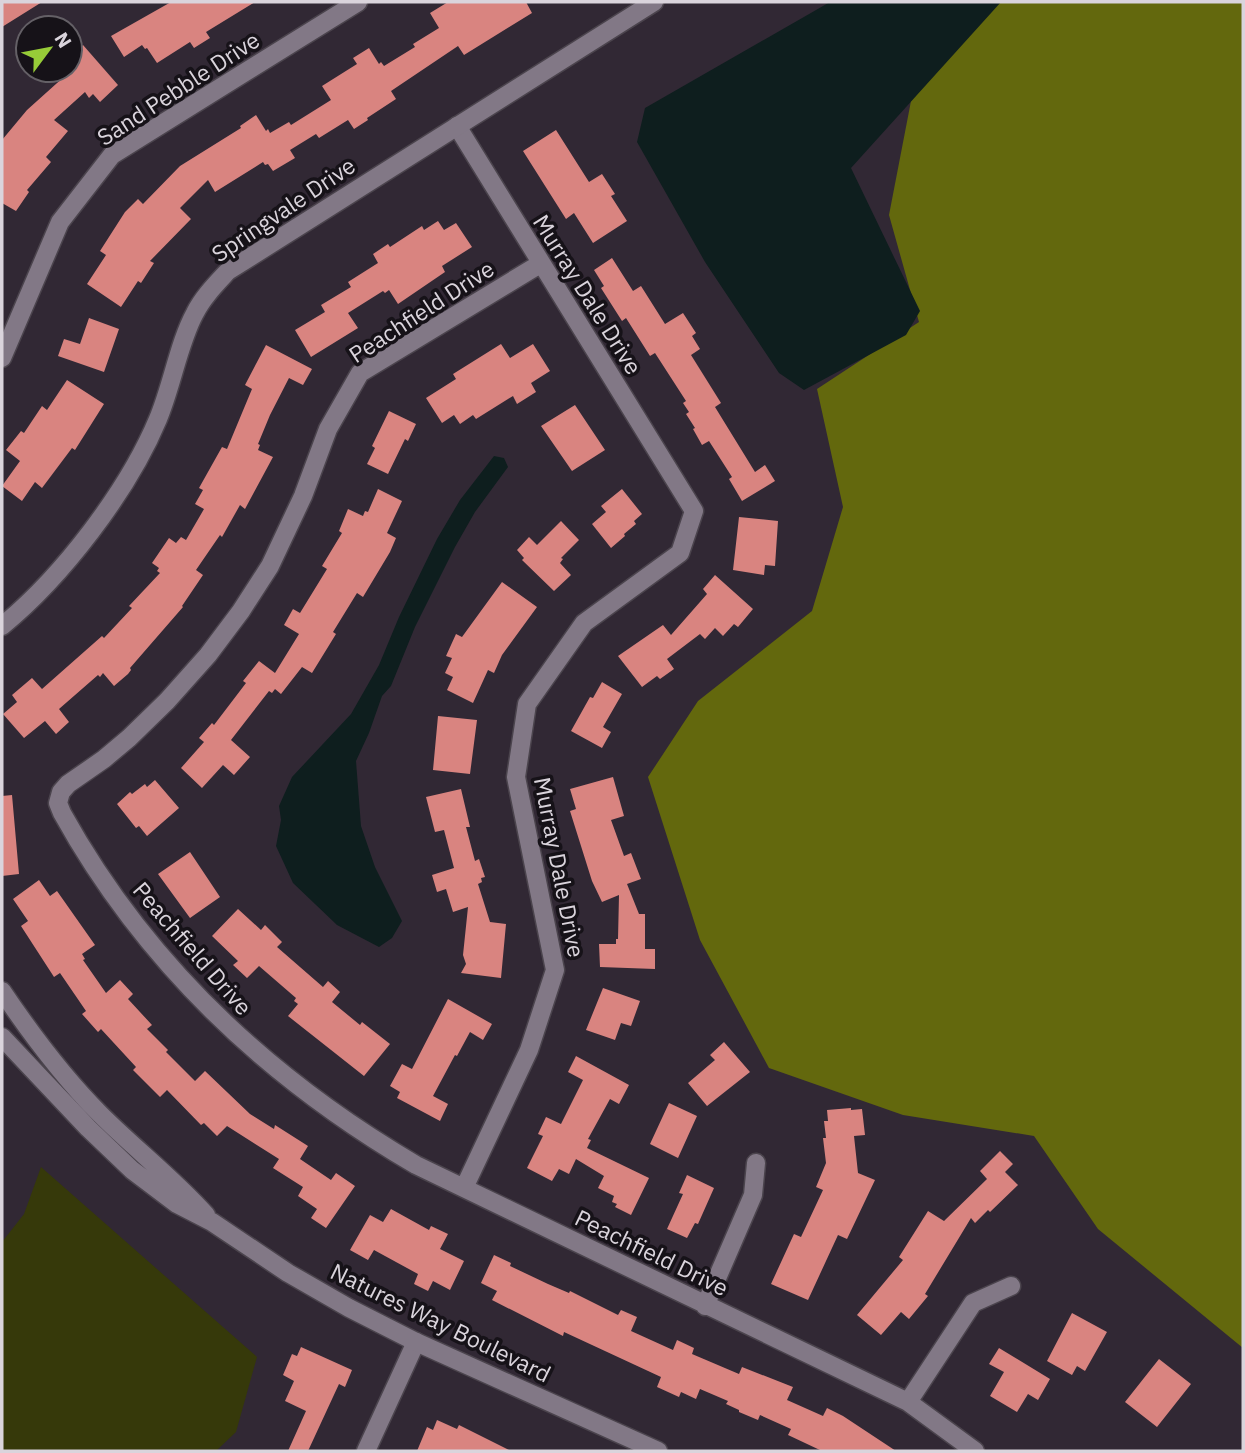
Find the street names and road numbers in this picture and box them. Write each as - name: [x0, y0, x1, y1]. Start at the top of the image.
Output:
- street label: Sand Pebble Drive: [91, 24, 265, 152]
- street label: Springvale Drive: [205, 150, 361, 268]
- street label: Murray Dale Drive: [527, 208, 649, 380]
- street label: Peachfield Drive: [343, 253, 499, 369]
- street label: Murray Dale Drive: [528, 774, 592, 960]
- street label: Peachfield Drive: [127, 875, 259, 1021]
- street label: Peachfield Drive: [570, 1202, 734, 1302]
- street label: Natures Way Boulevard: [326, 1256, 556, 1388]

